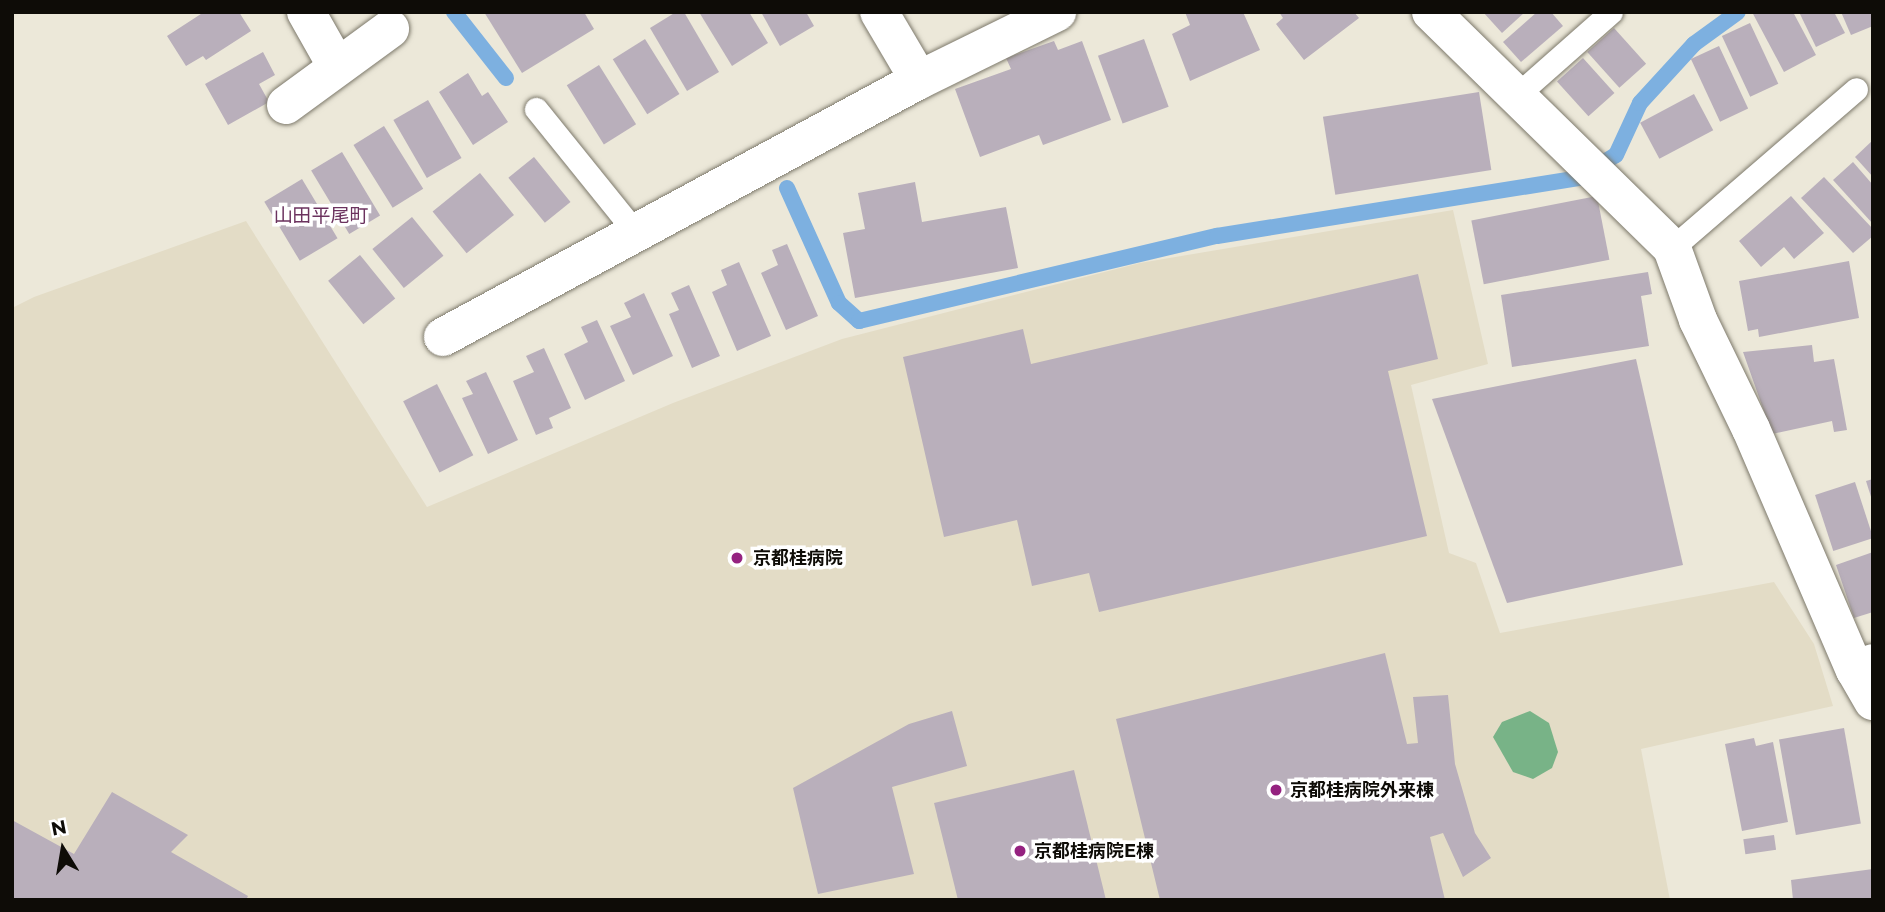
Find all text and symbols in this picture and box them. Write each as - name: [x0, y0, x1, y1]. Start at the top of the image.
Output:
- district label: 山田平尾町: [274, 205, 368, 227]
- place label: 京都桂病院: [753, 547, 843, 569]
- marker: 京都桂病院: [727, 548, 747, 568]
- place label: 京都桂病院外来棟: [1290, 779, 1434, 801]
- marker: 京都桂病院外来棟: [1268, 782, 1284, 798]
- north arrow: [28, 814, 98, 884]
- text: N: [49, 815, 69, 841]
- place label: 京都桂病院E棟: [1034, 840, 1154, 862]
- marker: 京都桂病院E棟: [1012, 843, 1028, 859]

